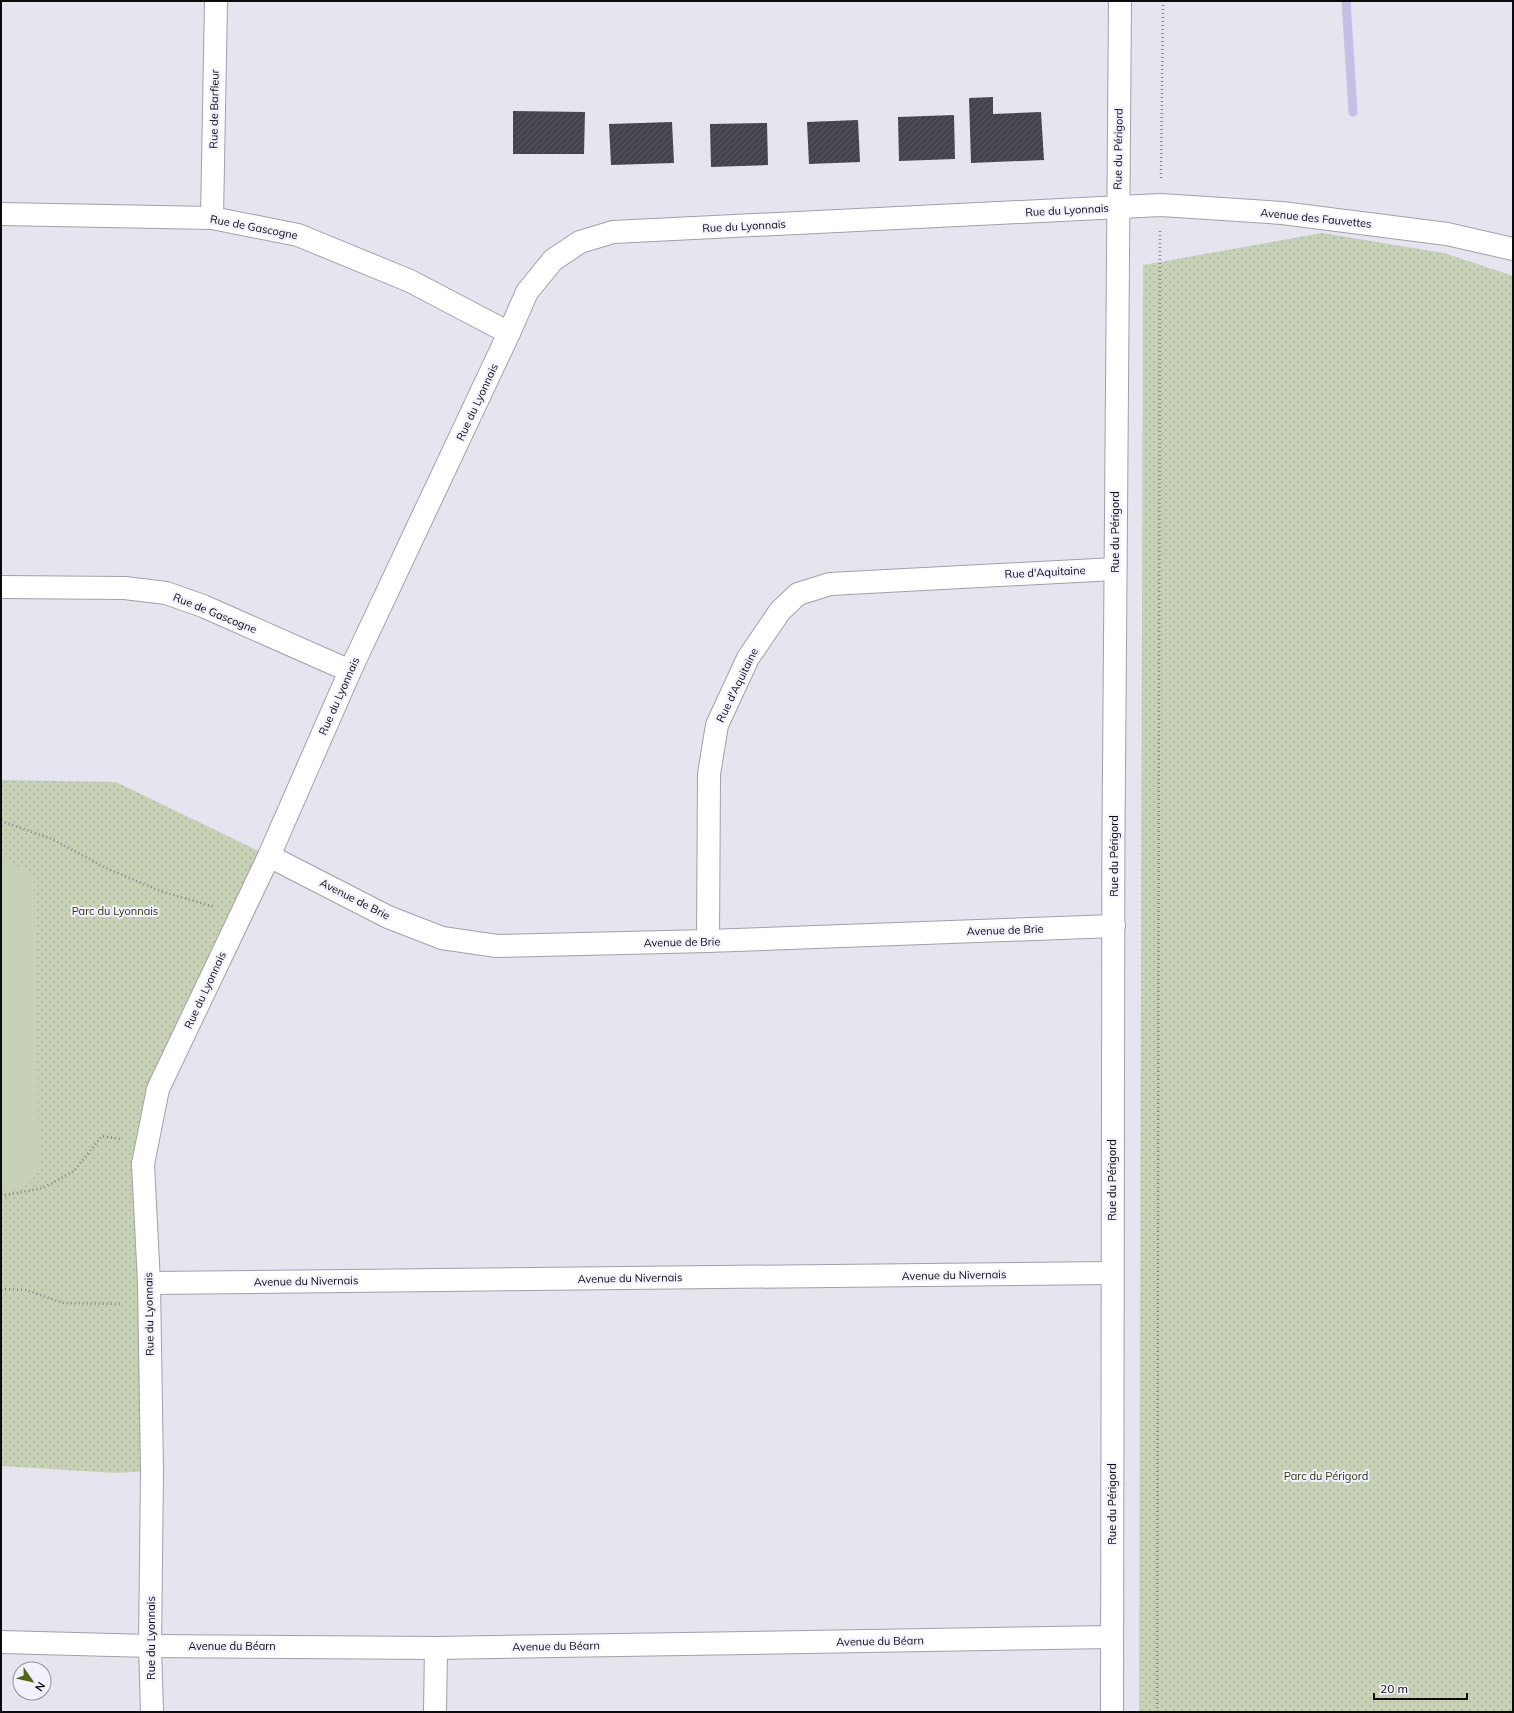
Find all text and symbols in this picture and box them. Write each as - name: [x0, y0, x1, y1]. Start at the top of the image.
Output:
- street label: Rue de Barfleur: [206, 69, 222, 149]
- street label: Rue du Périgord: [1110, 108, 1126, 190]
- street label: Rue du Lyonnais: [1025, 201, 1109, 219]
- street label: Avenue des Fauvettes: [1260, 205, 1372, 231]
- street label: Rue de Gascogne: [209, 212, 299, 242]
- street label: Rue du Lyonnais: [702, 217, 786, 235]
- street label: Rue du Lyonnais: [453, 361, 501, 443]
- street label: Rue du Périgord: [1108, 491, 1122, 573]
- street label: Rue d'Aquitaine: [1004, 563, 1086, 581]
- street label: Rue de Gascogne: [171, 590, 259, 636]
- street label: Rue d'Aquitaine: [713, 646, 761, 724]
- street label: Rue du Lyonnais: [316, 655, 362, 737]
- street label: Rue du Périgord: [1107, 815, 1121, 897]
- street label: Avenue de Brie: [318, 875, 392, 923]
- park label: Parc du Lyonnais: [72, 904, 158, 918]
- street label: Avenue de Brie: [966, 922, 1044, 938]
- street label: Avenue de Brie: [644, 934, 720, 950]
- street label: Rue du Lyonnais: [181, 949, 229, 1031]
- street label: Rue du Périgord: [1105, 1139, 1119, 1221]
- street label: Avenue du Nivernais: [902, 1267, 1006, 1283]
- street label: Avenue du Nivernais: [578, 1270, 682, 1286]
- street label: Rue du Lyonnais: [141, 1272, 157, 1356]
- street label: Avenue du Nivernais: [254, 1273, 358, 1289]
- street label: Rue du Périgord: [1105, 1463, 1119, 1545]
- park label: Parc du Périgord: [1284, 1469, 1368, 1483]
- street label: Rue du Lyonnais: [144, 1596, 158, 1680]
- street label: Avenue du Béarn: [836, 1633, 924, 1649]
- street label: Avenue du Béarn: [512, 1638, 600, 1654]
- street label: Avenue du Béarn: [188, 1639, 276, 1653]
- north arrow: [12, 1661, 52, 1701]
- scale bar: [1374, 1675, 1467, 1701]
- text: N: [32, 1679, 48, 1694]
- text: 20 m: [1380, 1681, 1408, 1696]

